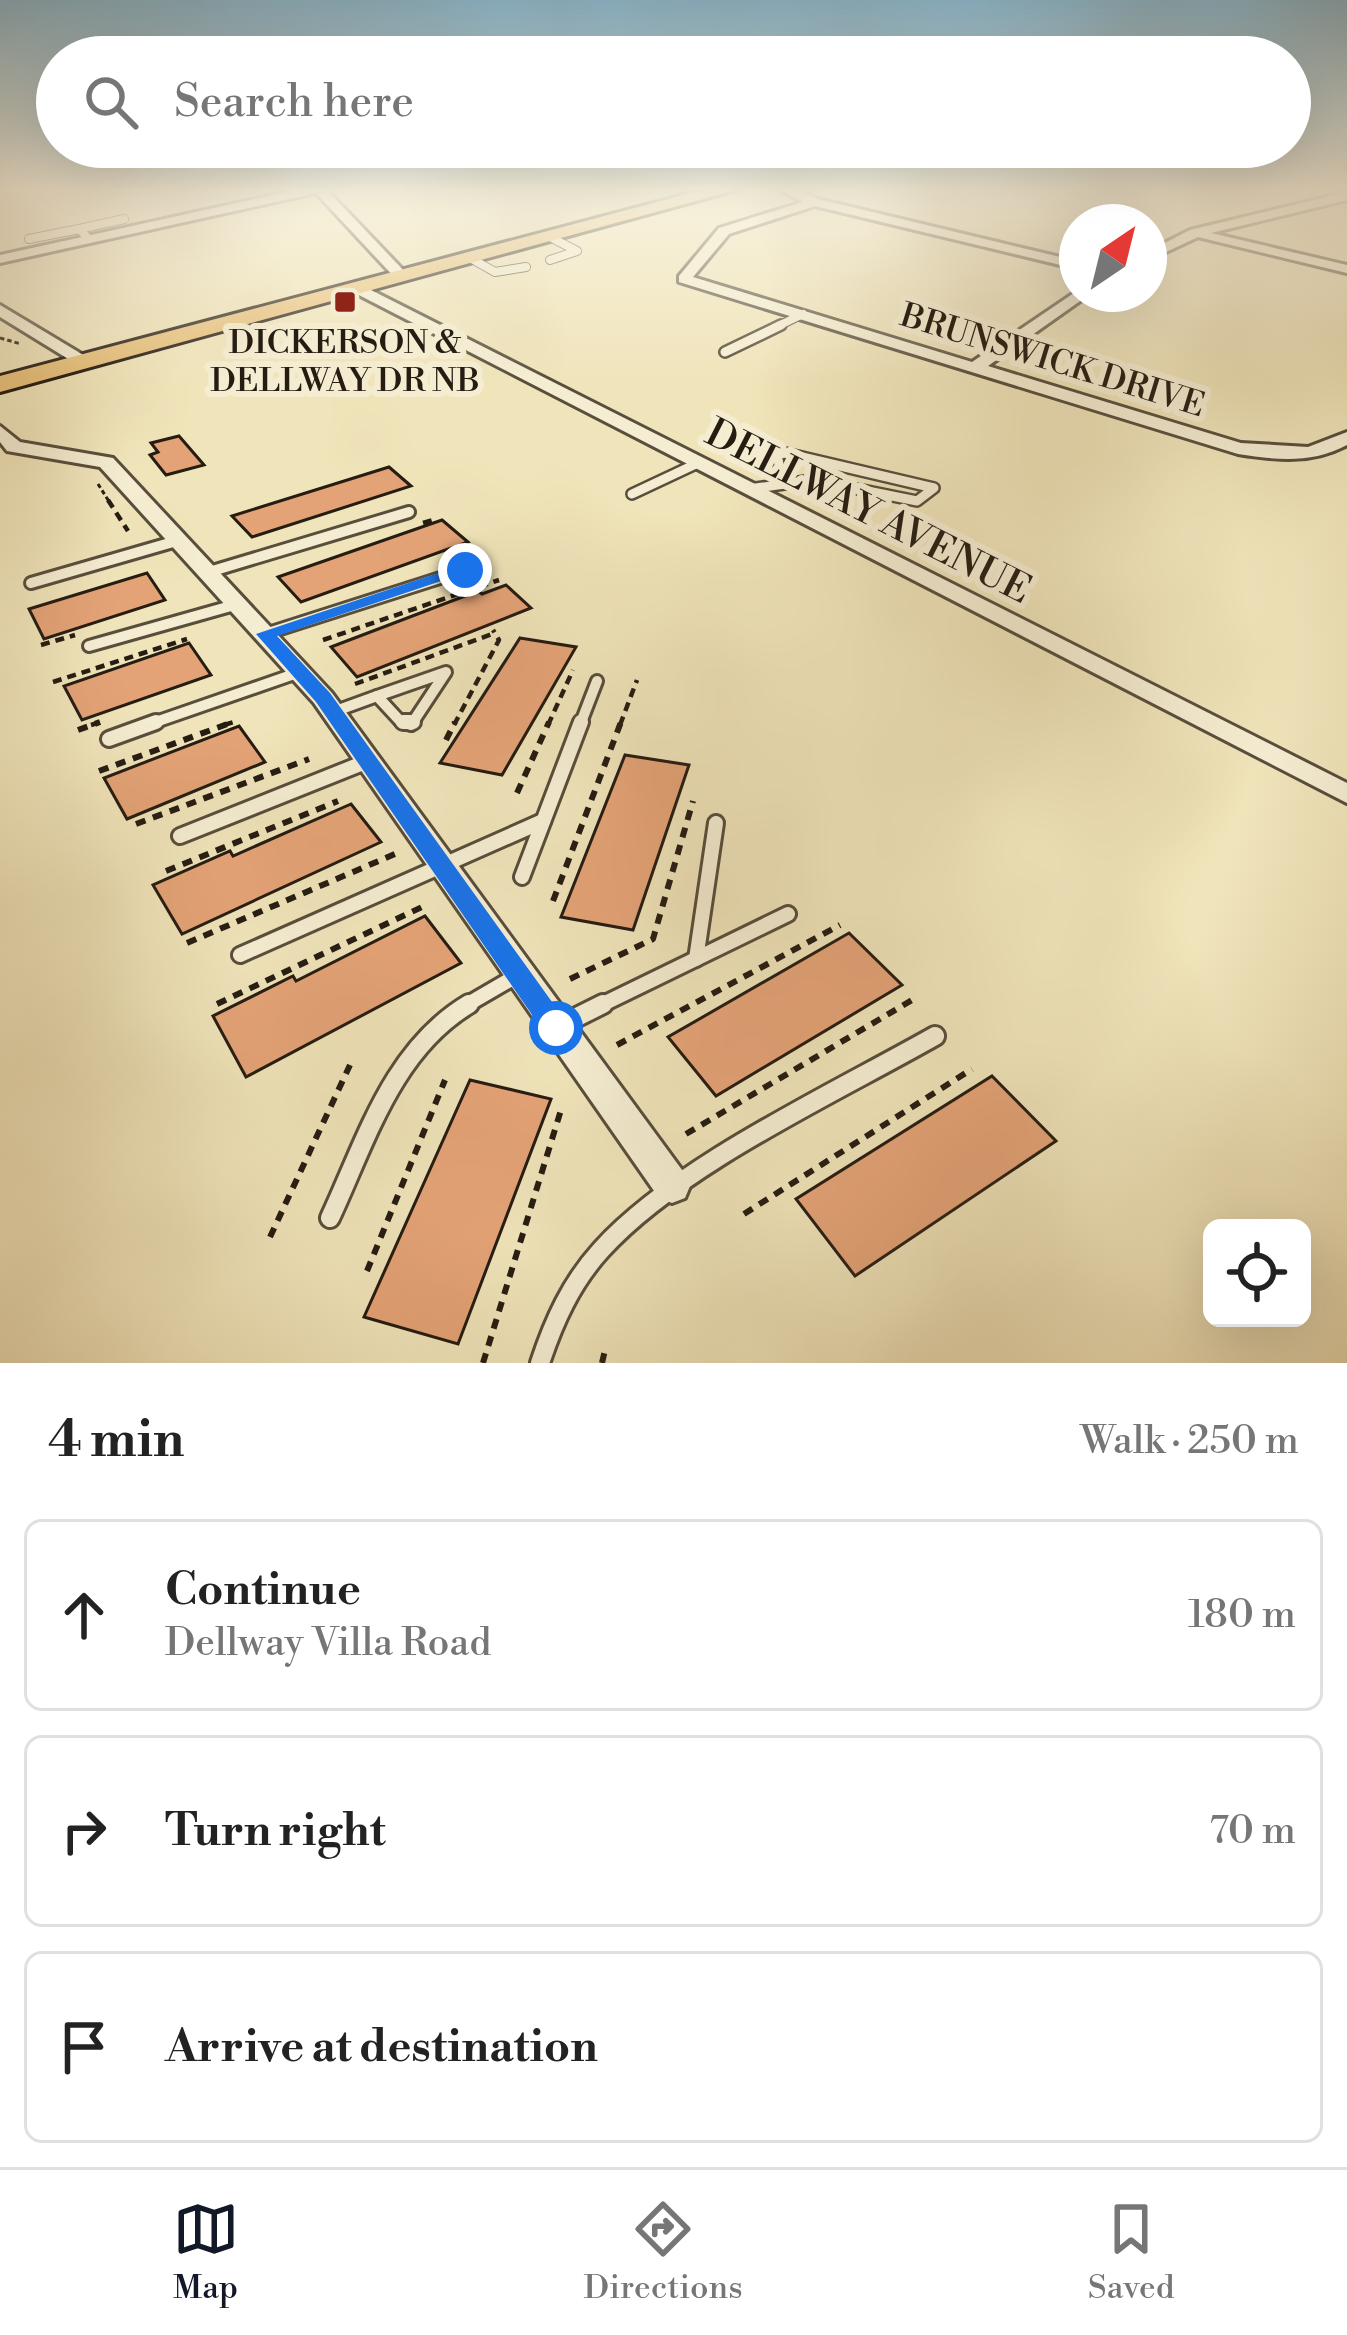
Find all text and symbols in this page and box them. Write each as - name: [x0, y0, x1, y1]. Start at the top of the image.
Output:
- search box: [36, 36, 1311, 168]
- icon: search: [78, 69, 144, 135]
- text: Search here: [174, 74, 414, 131]
- north arrow: [1059, 204, 1167, 312]
- marker: DICKERSON & DELLWAY DR NB: [332, 289, 358, 315]
- street label: BRUNSWICK DRIVE: [894, 295, 1209, 427]
- place label: DICKERSON & DELLWAY DR NB: [210, 323, 480, 402]
- street label: DELLWAY AVENUE: [697, 409, 1039, 616]
- route end: [438, 543, 492, 597]
- route start: [529, 1001, 583, 1055]
- map controls: [1203, 1219, 1311, 1327]
- button: locate: [1203, 1219, 1311, 1327]
- text: 4 min: [48, 1409, 184, 1473]
- text: Walk · 250 m: [1080, 1417, 1299, 1466]
- text: Continue: [165, 1562, 361, 1619]
- icon: ahead: [51, 1582, 117, 1648]
- text: 180 m: [1188, 1591, 1296, 1640]
- text: Dellway Villa Road: [165, 1619, 491, 1668]
- icon: right: [51, 1798, 117, 1864]
- text: Turn right: [165, 1803, 386, 1860]
- text: 70 m: [1209, 1807, 1296, 1856]
- icon: arrive: [51, 2014, 117, 2080]
- text: Arrive at destination: [165, 2019, 598, 2076]
- tab: Map: [173, 2196, 239, 2309]
- tab: Directions: [584, 2196, 743, 2309]
- tab: Saved: [1088, 2196, 1174, 2309]

